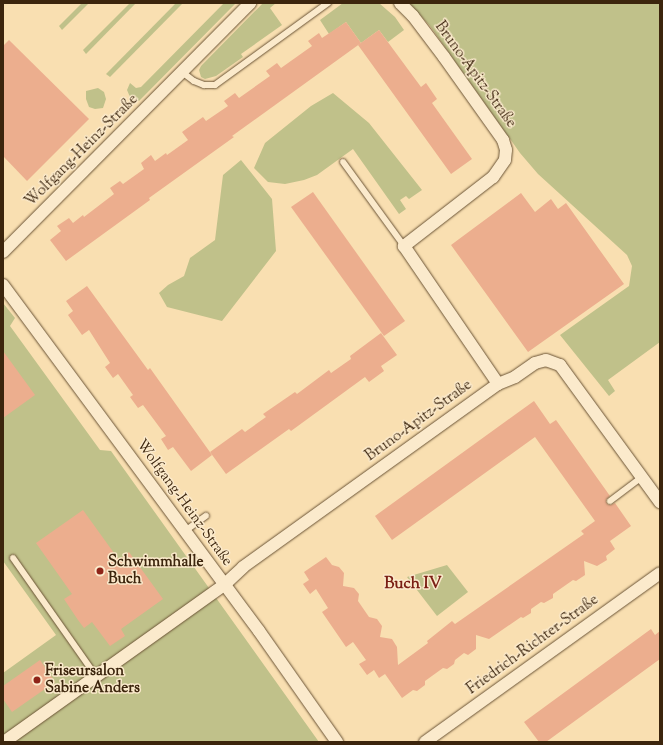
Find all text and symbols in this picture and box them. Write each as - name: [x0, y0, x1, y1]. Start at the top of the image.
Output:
- street label: Bruno-Apitz-Straße: [430, 18, 520, 132]
- street label: Wolfgang-Heinz-Straße: [22, 91, 142, 211]
- street label: Bruno-Apitz-Straße: [362, 376, 476, 466]
- street label: Wolfgang-Heinz-Straße: [132, 436, 236, 570]
- place label: Schwimmhalle Buch: [108, 553, 204, 588]
- marker: Schwimmhalle Buch: [95, 566, 105, 576]
- district label: Buch IV: [384, 575, 442, 595]
- street label: Friedrich-Richter-Straße: [464, 591, 602, 699]
- place label: Friseursalon Sabine Anders: [45, 662, 140, 697]
- marker: Friseursalon Sabine Anders: [32, 675, 42, 685]

